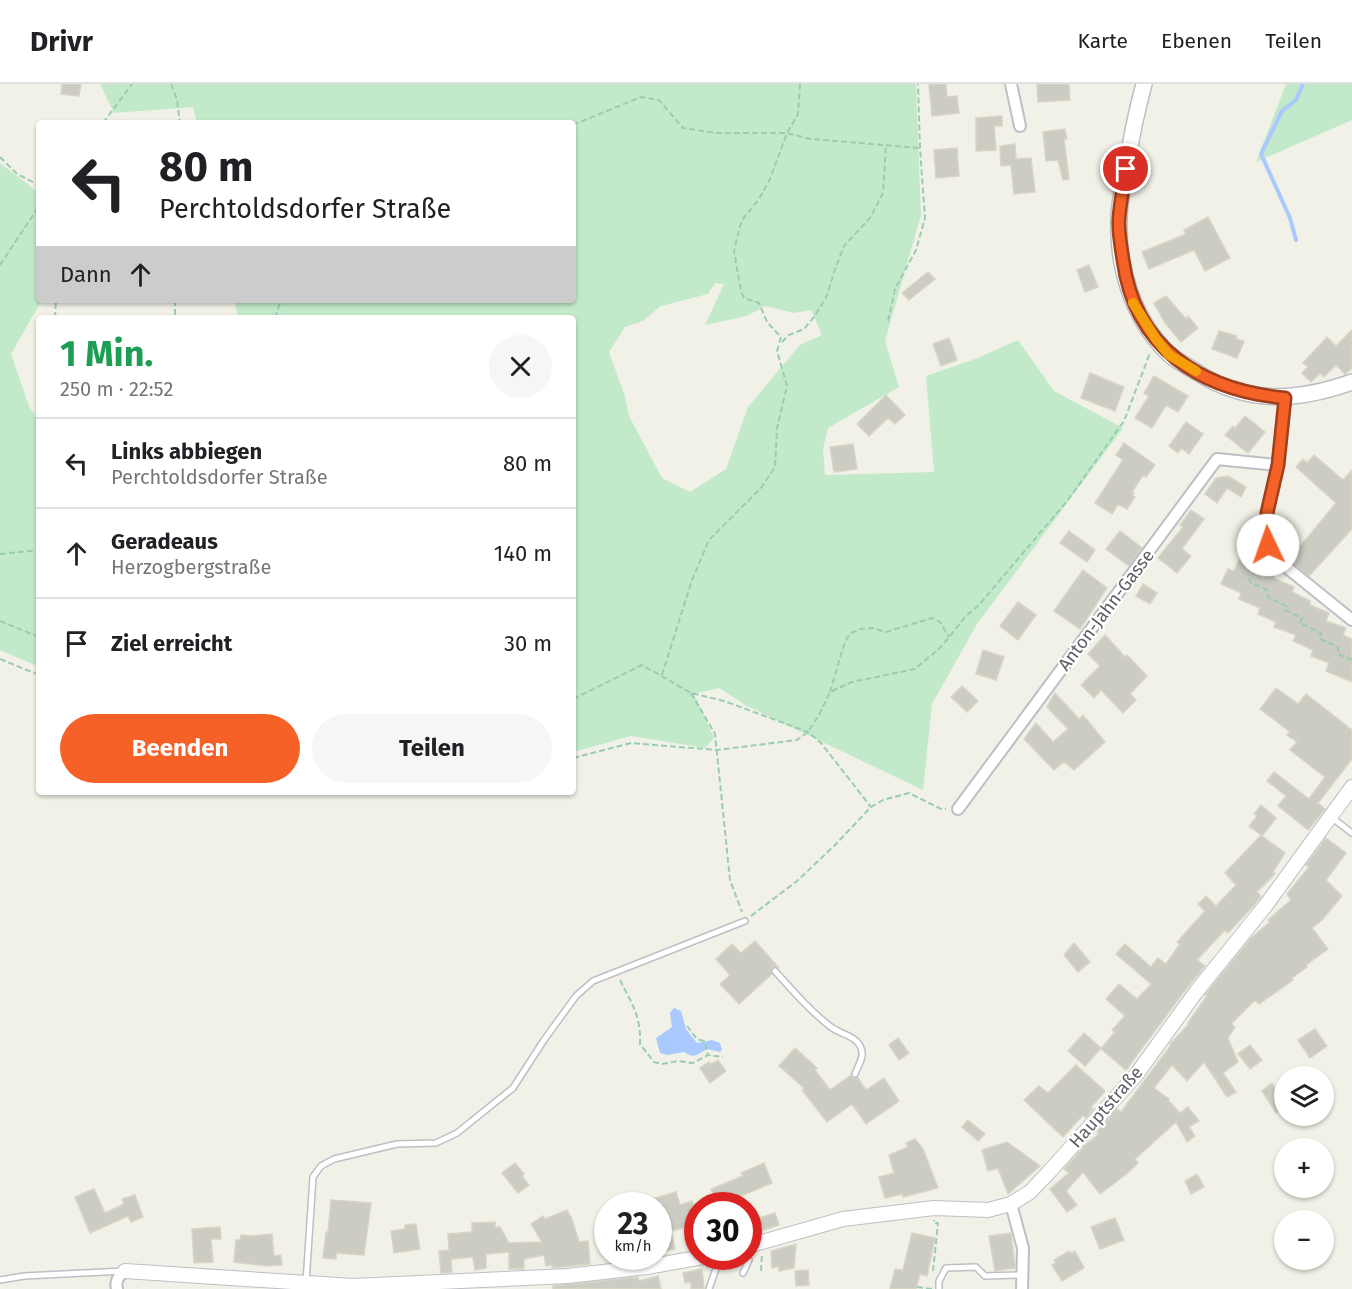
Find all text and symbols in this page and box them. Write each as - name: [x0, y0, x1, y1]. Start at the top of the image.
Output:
- text: Drivr: [30, 25, 93, 58]
- text: Karte: [1077, 28, 1128, 54]
- text: Ebenen: [1161, 28, 1232, 54]
- text: Teilen: [1265, 28, 1322, 54]
- text: 80 m: [159, 142, 253, 192]
- pin: [1100, 143, 1151, 194]
- icon: left: [60, 144, 138, 222]
- icon: arrive: [1109, 152, 1142, 185]
- text: Perchtoldsdorfer Straße: [159, 193, 451, 225]
- icon: ahead: [124, 258, 157, 291]
- text: Dann: [60, 261, 112, 288]
- text: 1 Min.: [60, 332, 153, 376]
- button: close: [489, 335, 552, 398]
- text: 250 m · 22:52: [60, 377, 173, 401]
- text: Links abbiegen: [111, 438, 262, 465]
- icon: left: [60, 447, 93, 480]
- text: 80 m: [503, 450, 552, 477]
- text: Perchtoldsdorfer Straße: [111, 465, 328, 489]
- position arrow: [1236, 513, 1300, 577]
- text: Geradeaus: [111, 528, 218, 555]
- icon: ahead: [60, 537, 93, 570]
- text: 140 m: [494, 540, 552, 567]
- street label: Anton-Jahn-Gasse: [1053, 545, 1159, 675]
- text: Herzogbergstraße: [111, 555, 271, 579]
- icon: arrive: [60, 627, 93, 660]
- text: Ziel erreicht: [111, 630, 232, 657]
- text: 30 m: [504, 630, 552, 657]
- button: Beenden: [60, 714, 300, 783]
- button: Teilen: [312, 714, 552, 783]
- street label: Hauptstraße: [1065, 1062, 1147, 1152]
- map controls: [1274, 1066, 1334, 1270]
- button: layers: [1274, 1066, 1334, 1126]
- button: +: [1274, 1138, 1334, 1198]
- speed limit sign: 30: [684, 1192, 762, 1270]
- text: 23: [618, 1206, 648, 1242]
- button: −: [1274, 1210, 1334, 1270]
- text: km/h: [614, 1237, 652, 1255]

